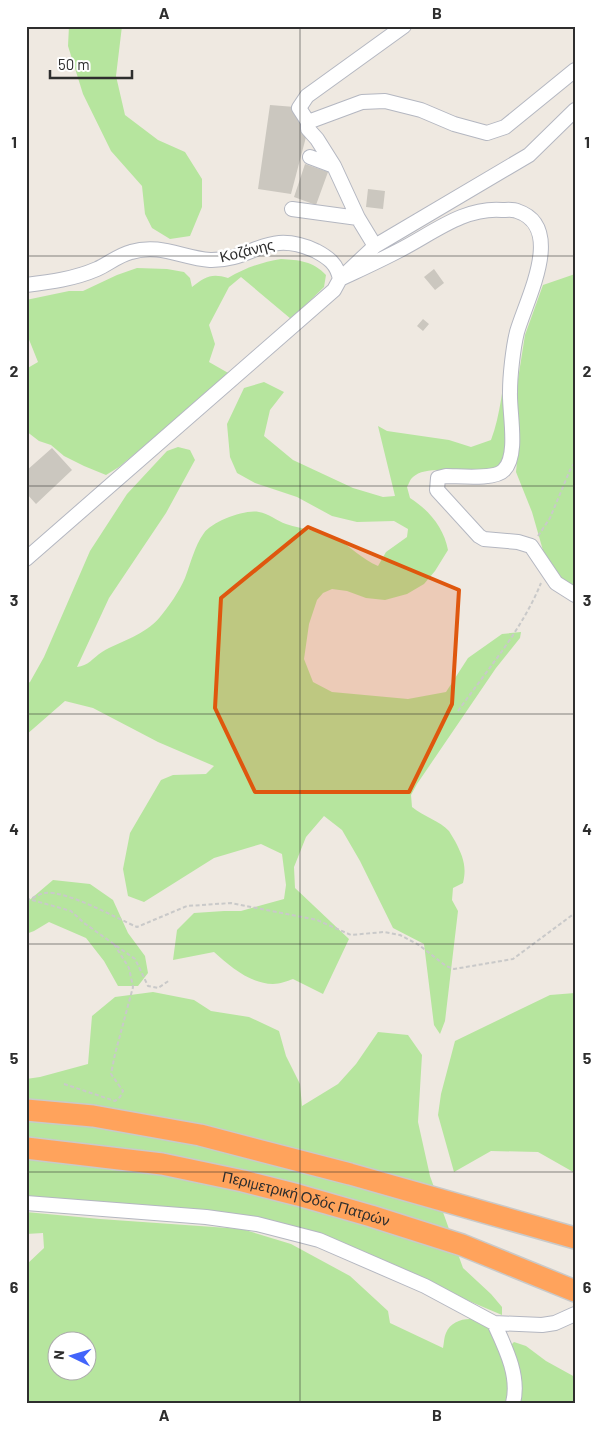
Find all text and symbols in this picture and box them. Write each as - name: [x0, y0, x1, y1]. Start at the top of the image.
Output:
- text: A: [159, 3, 170, 22]
- text: B: [432, 3, 442, 22]
- scale bar: [50, 48, 132, 80]
- text: 50 m: [58, 55, 90, 73]
- text: 1: [11, 132, 17, 151]
- text: 1: [584, 132, 590, 151]
- street label: Κοζάνης: [218, 235, 276, 265]
- text: 2: [10, 361, 19, 380]
- text: 2: [583, 361, 592, 380]
- text: 3: [10, 590, 18, 609]
- text: 3: [583, 590, 591, 609]
- text: 4: [9, 819, 19, 838]
- text: 4: [582, 819, 592, 838]
- text: 5: [10, 1048, 19, 1067]
- text: 5: [583, 1048, 592, 1067]
- street label: Περιμετρική Οδός Πατρών: [221, 1167, 392, 1229]
- text: 6: [10, 1277, 19, 1296]
- text: 6: [583, 1277, 592, 1296]
- north arrow: [48, 1332, 98, 1382]
- text: N: [50, 1349, 67, 1360]
- text: A: [159, 1405, 170, 1424]
- text: B: [432, 1405, 442, 1424]

